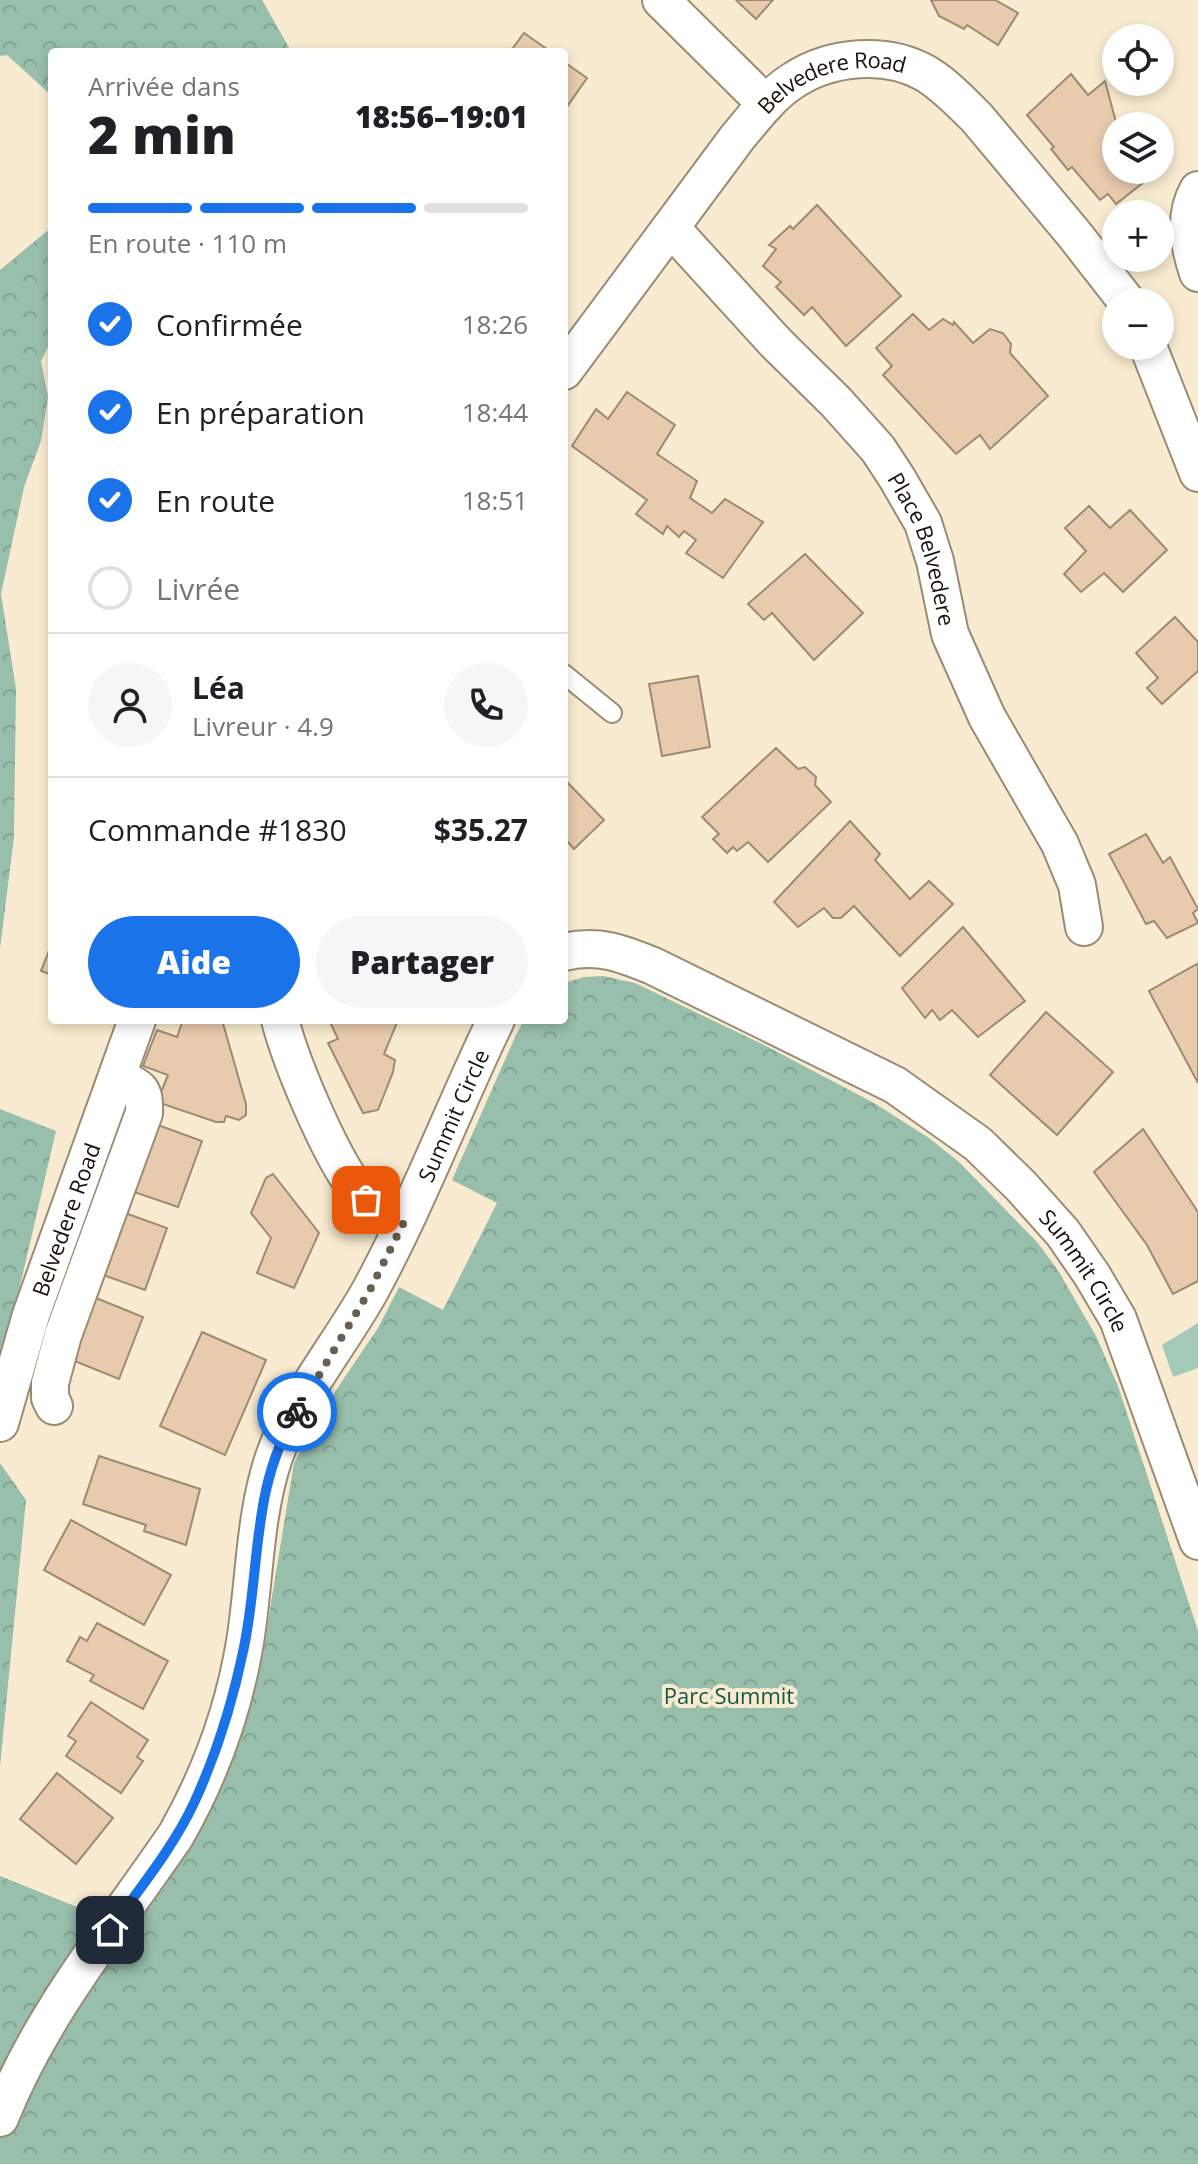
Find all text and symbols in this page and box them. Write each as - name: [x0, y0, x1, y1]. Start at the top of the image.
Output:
- map controls: [1102, 24, 1174, 360]
- button: locate: [1102, 24, 1174, 96]
- street label: Belvedere Road: [750, 44, 910, 119]
- text: Arrivée dans: [88, 68, 240, 104]
- text: 18:56–19:01: [355, 96, 528, 137]
- text: 2 min: [88, 98, 236, 169]
- button: layers: [1102, 112, 1174, 184]
- button: +: [1102, 200, 1174, 272]
- text: En route · 110 m: [88, 225, 287, 261]
- button: −: [1102, 288, 1174, 360]
- icon: check: [88, 302, 132, 346]
- text: Confirmée: [156, 304, 303, 345]
- text: 18:26: [462, 306, 528, 342]
- icon: check: [88, 390, 132, 434]
- text: En préparation: [156, 392, 365, 433]
- text: 18:44: [462, 394, 528, 430]
- street label: Place Belvedere: [882, 466, 963, 628]
- icon: check: [88, 478, 132, 522]
- text: En route: [156, 480, 275, 521]
- text: 18:51: [462, 482, 528, 518]
- text: Livrée: [156, 568, 240, 609]
- button: person: [88, 663, 172, 747]
- button: phone: [444, 663, 528, 747]
- text: Léa: [192, 667, 245, 708]
- text: Livreur · 4.9: [192, 708, 334, 744]
- text: Commande #1830: [88, 809, 347, 850]
- text: $35.27: [434, 809, 528, 850]
- button: Aide: [88, 916, 300, 1008]
- button: Partager: [316, 916, 528, 1008]
- street label: Summit Circle: [410, 1044, 495, 1187]
- street label: Belvedere Road: [24, 1139, 107, 1300]
- pin: [332, 1166, 400, 1234]
- icon: bag: [344, 1178, 388, 1222]
- street label: Summit Circle: [1033, 1202, 1136, 1336]
- courier: [257, 1372, 337, 1452]
- icon: bike: [275, 1390, 319, 1434]
- park label: Parc Summit: [664, 1680, 794, 1710]
- pin: [76, 1896, 144, 1964]
- icon: home: [88, 1908, 132, 1952]

